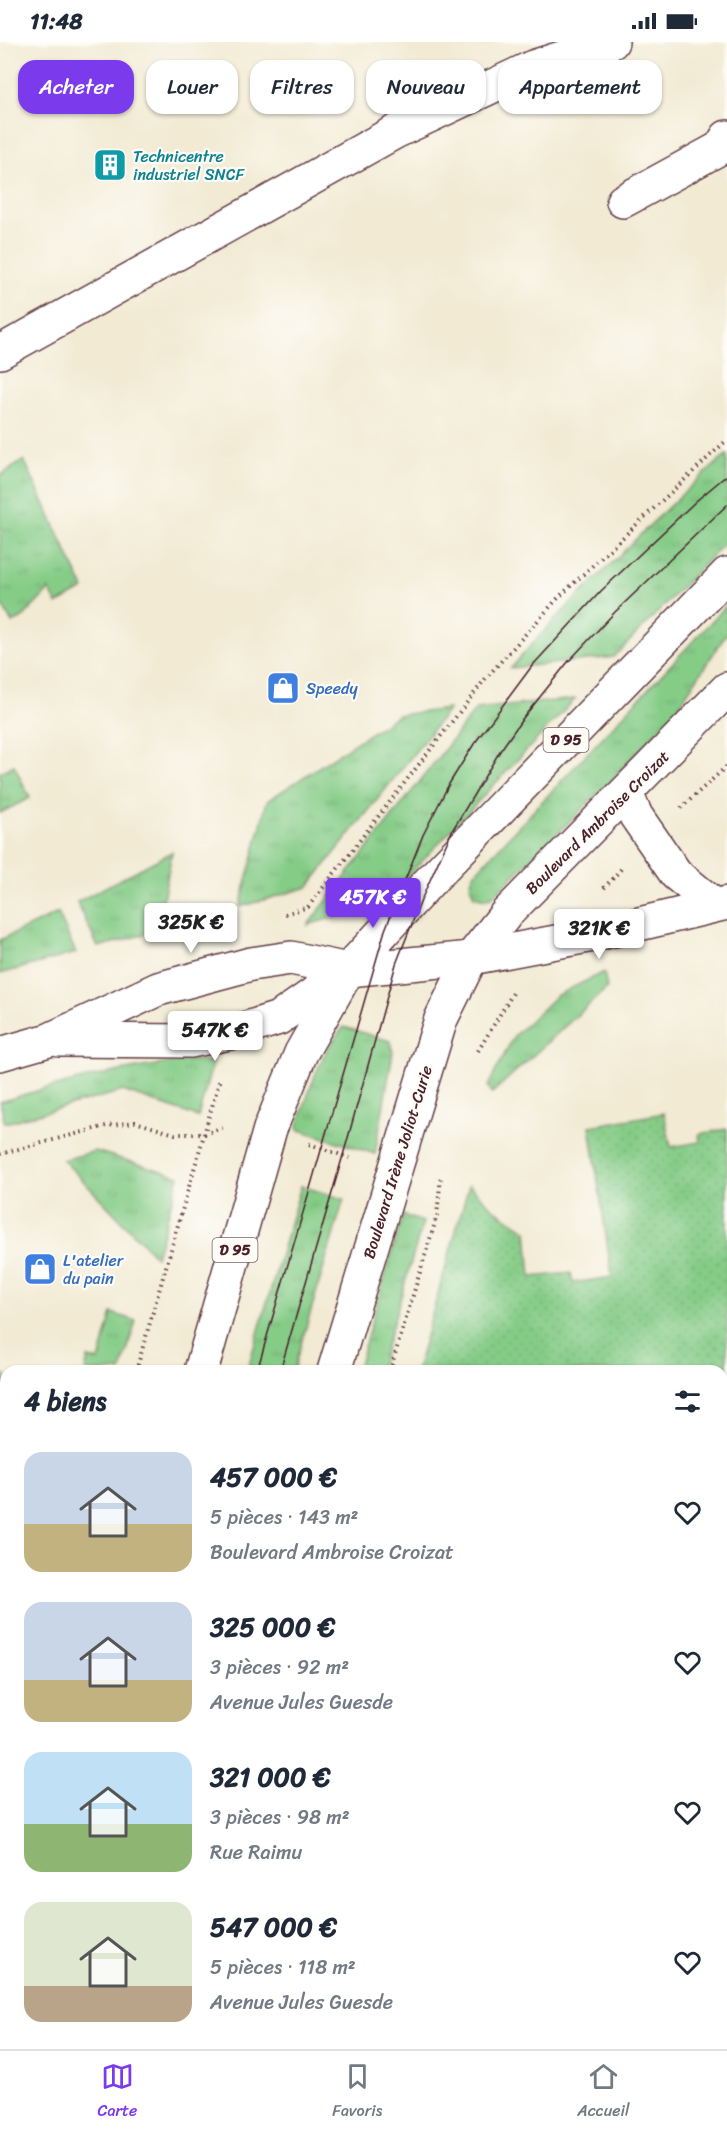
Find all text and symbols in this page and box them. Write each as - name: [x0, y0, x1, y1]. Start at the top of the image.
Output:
- text: 11:48: [30, 2, 83, 41]
- chip: Acheter: [18, 60, 134, 114]
- chip: Louer: [146, 60, 238, 114]
- chip: Filtres: [250, 60, 354, 114]
- chip: Nouveau: [366, 60, 486, 114]
- chip: Appartement: [498, 60, 662, 114]
- place label: Technicentre industriel SNCF: [133, 142, 245, 189]
- building icon: Technicentre industriel SNCF: [92, 147, 128, 183]
- shop icon: Speedy: [265, 670, 301, 706]
- place label: Speedy: [306, 674, 358, 703]
- road number: D 95: [544, 728, 588, 752]
- street label: Boulevard Ambroise Croizat: [518, 743, 677, 902]
- pin: 457K €: [324, 878, 422, 929]
- text: 457K €: [340, 880, 406, 915]
- pin: 325K €: [142, 903, 240, 954]
- text: 325K €: [158, 905, 224, 940]
- pin: 321K €: [550, 909, 648, 960]
- text: 321K €: [568, 911, 630, 946]
- pin: 547K €: [166, 1011, 264, 1062]
- text: 547K €: [182, 1013, 248, 1048]
- street label: Boulevard Irène Joliot-Curie: [354, 1062, 441, 1262]
- road number: D 95: [212, 1238, 258, 1262]
- place label: L'atelier du pain: [63, 1246, 125, 1293]
- shop icon: L'atelier du pain: [22, 1251, 58, 1287]
- text: 4 biens: [24, 1378, 107, 1424]
- icon: filters: [671, 1385, 704, 1418]
- text: 457 000 €: [210, 1454, 337, 1500]
- icon: home: [72, 1476, 144, 1548]
- icon: heart: [671, 1496, 704, 1529]
- text: 5 pièces · 143 m²: [210, 1500, 358, 1535]
- text: Boulevard Ambroise Croizat: [210, 1535, 454, 1570]
- text: 325 000 €: [210, 1604, 335, 1650]
- icon: home: [72, 1626, 144, 1698]
- icon: heart: [671, 1646, 704, 1679]
- text: 3 pièces · 92 m²: [210, 1650, 349, 1685]
- text: Avenue Jules Guesde: [210, 1685, 393, 1720]
- text: 321 000 €: [210, 1754, 331, 1800]
- icon: home: [72, 1776, 144, 1848]
- icon: heart: [671, 1796, 704, 1829]
- text: 3 pièces · 98 m²: [210, 1800, 350, 1835]
- text: Rue Raimu: [210, 1835, 302, 1870]
- text: 547 000 €: [210, 1904, 337, 1950]
- icon: home: [72, 1926, 144, 1998]
- icon: heart: [671, 1946, 704, 1979]
- text: 5 pièces · 118 m²: [210, 1950, 356, 1985]
- text: Avenue Jules Guesde: [210, 1985, 393, 2020]
- tab: Carte: [98, 2060, 137, 2125]
- tab: Favoris: [332, 2060, 382, 2125]
- tab: Accueil: [577, 2060, 629, 2125]

